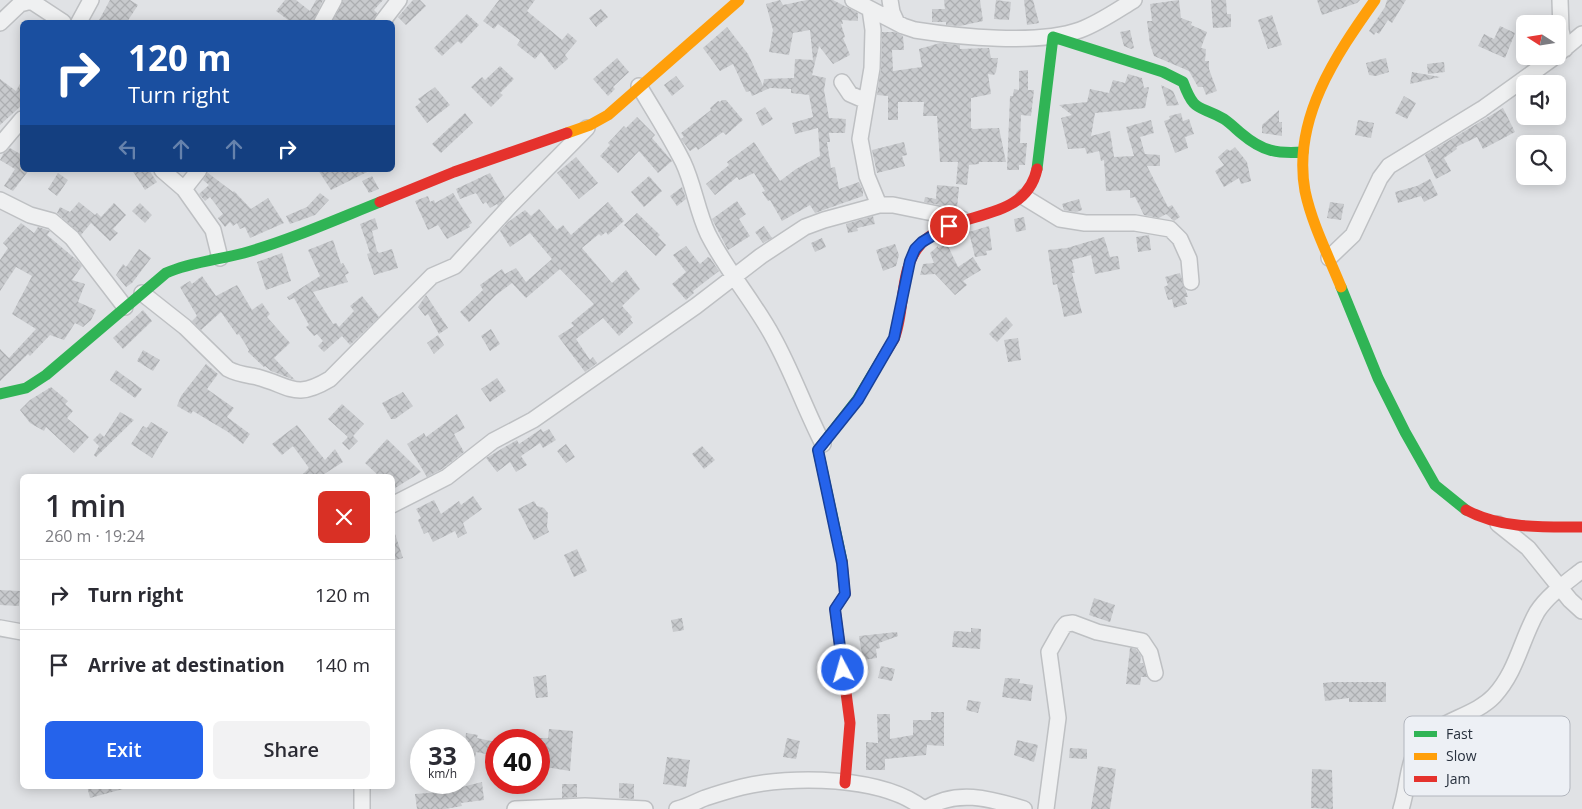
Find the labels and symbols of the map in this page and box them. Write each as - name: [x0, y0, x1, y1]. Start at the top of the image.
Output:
- north arrow: [1516, 15, 1566, 65]
- pin: [928, 205, 970, 247]
- position arrow: [816, 643, 868, 695]
- legend: [1404, 716, 1570, 796]
- text: Fast: [1446, 724, 1473, 743]
- speed limit sign: 40: [485, 729, 550, 794]
- text: Slow: [1446, 746, 1477, 765]
- text: Jam: [1444, 769, 1471, 788]

